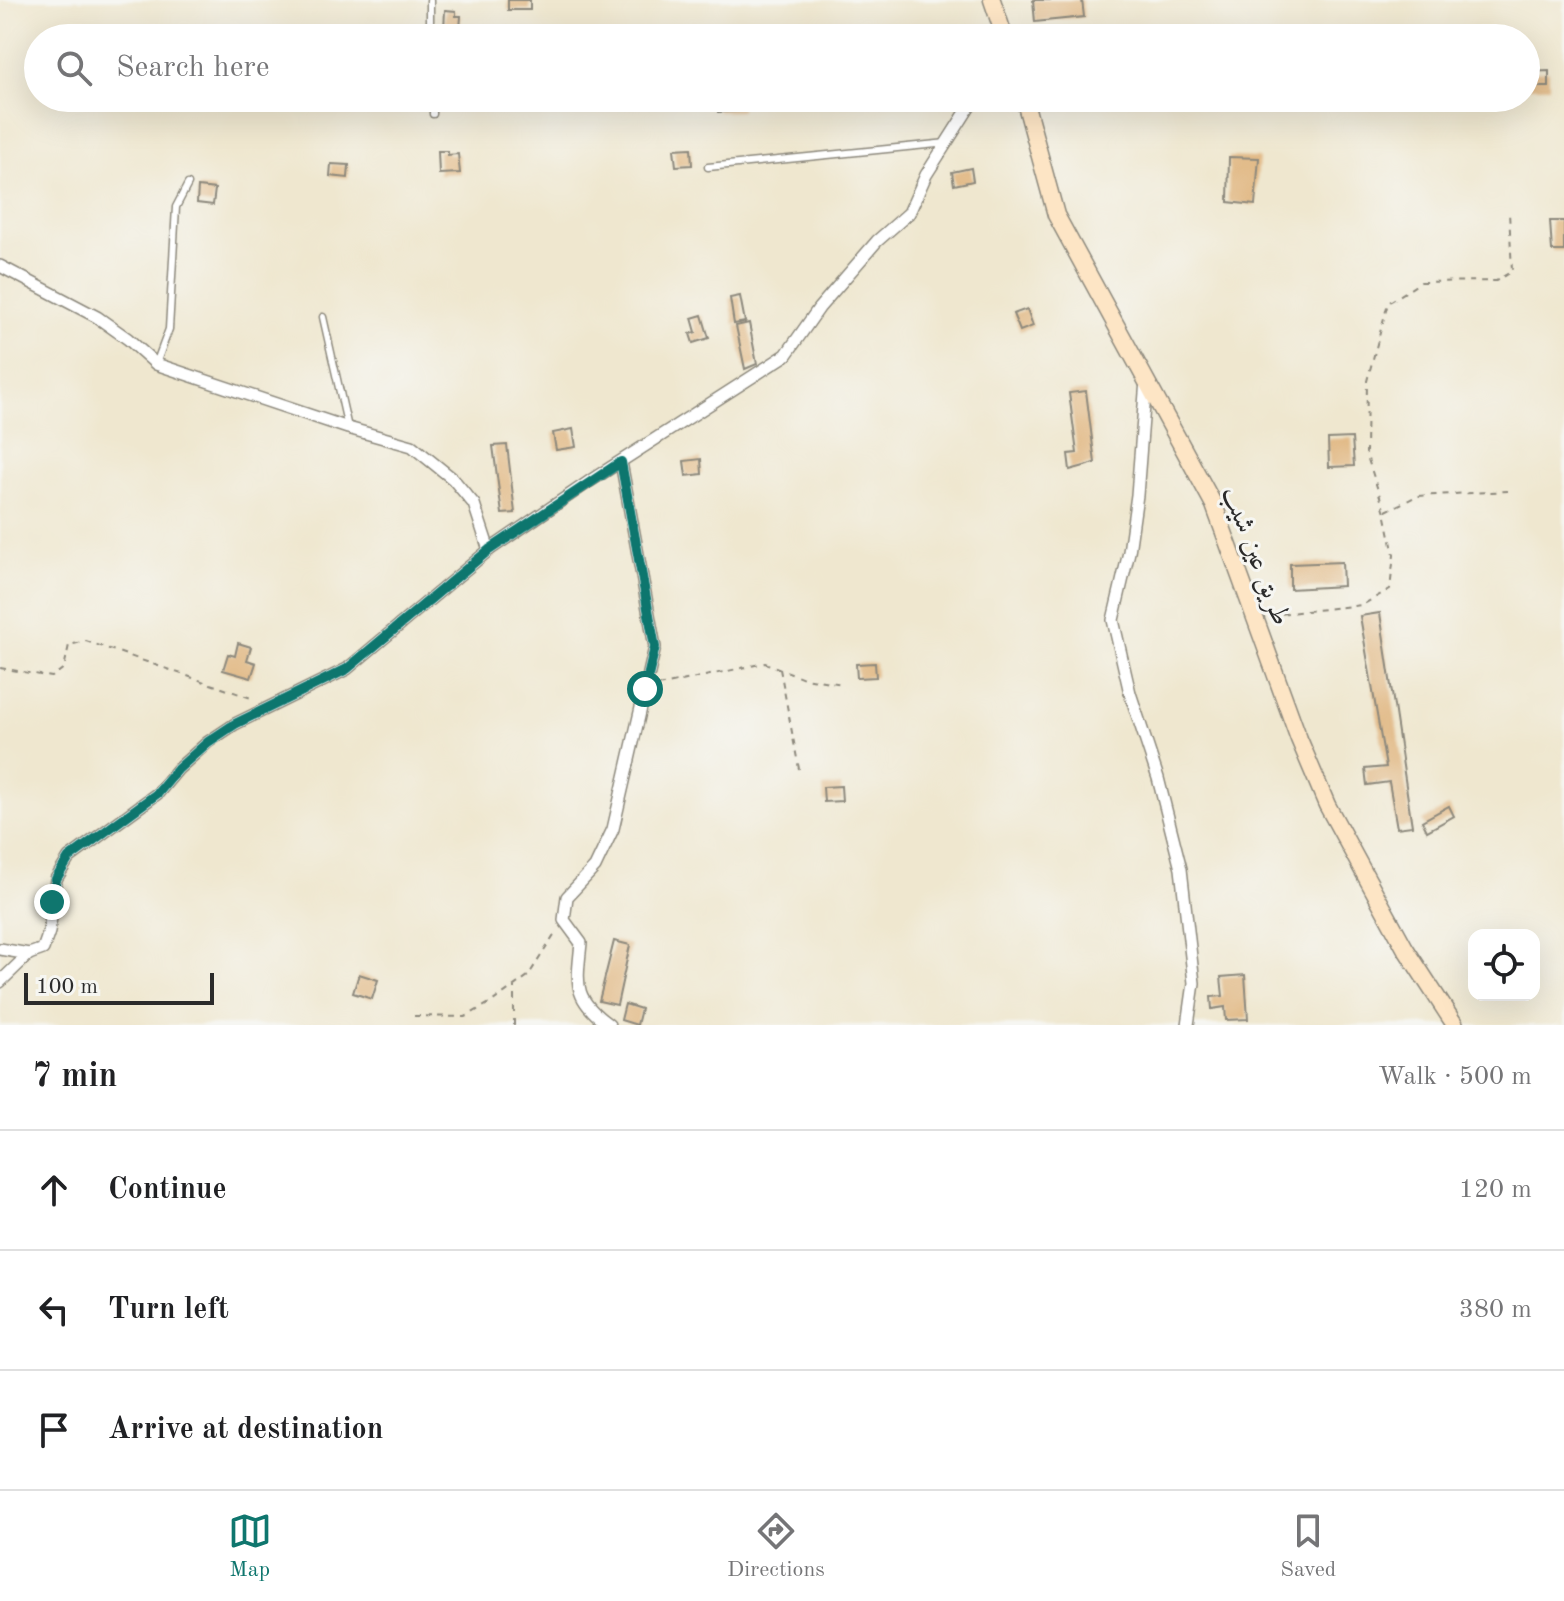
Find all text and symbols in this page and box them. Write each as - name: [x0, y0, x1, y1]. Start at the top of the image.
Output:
- search box: [24, 24, 1540, 112]
- icon: search: [52, 46, 96, 90]
- text: Search here: [116, 53, 270, 83]
- street label: طريق عين شيب: [1215, 483, 1295, 630]
- route start: [627, 671, 663, 707]
- route end: [34, 884, 70, 920]
- map controls: [1468, 929, 1540, 1001]
- button: locate: [1468, 929, 1540, 1001]
- scale bar: [24, 969, 214, 1005]
- text: 100 m: [36, 976, 98, 998]
- text: 7 min: [32, 1060, 117, 1094]
- text: Walk · 500 m: [1378, 1064, 1532, 1090]
- icon: ahead: [32, 1168, 76, 1212]
- text: Continue: [108, 1175, 227, 1205]
- text: 120 m: [1459, 1177, 1532, 1203]
- icon: left: [32, 1288, 76, 1332]
- text: Turn left: [108, 1295, 229, 1325]
- text: 380 m: [1459, 1297, 1532, 1323]
- icon: arrive: [32, 1408, 76, 1452]
- text: Arrive at destination: [108, 1415, 383, 1445]
- tab: Map: [228, 1509, 272, 1584]
- tab: Directions: [727, 1509, 825, 1584]
- tab: Saved: [1280, 1509, 1336, 1584]

